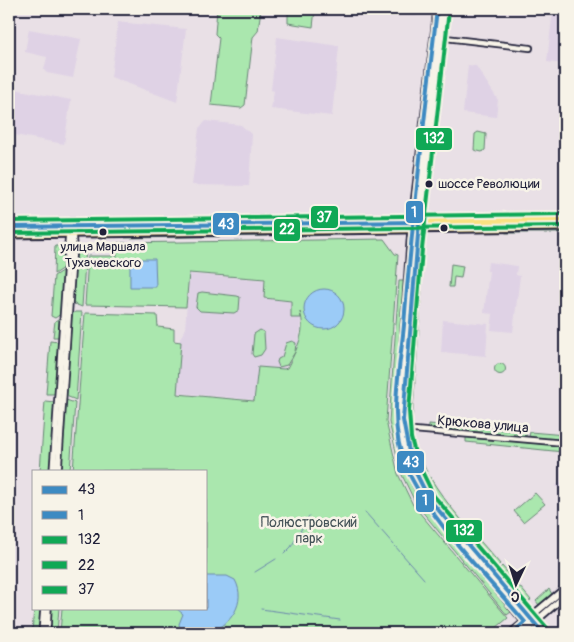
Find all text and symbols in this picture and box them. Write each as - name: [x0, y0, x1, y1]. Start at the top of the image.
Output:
- line badge: 132: [415, 127, 453, 151]
- text: 132: [423, 130, 445, 147]
- place label: шоссе Революции: [438, 176, 540, 192]
- marker: шоссе Революции: [424, 179, 434, 189]
- line badge: 1: [405, 200, 424, 224]
- text: 1: [411, 204, 417, 221]
- line badge: 37: [310, 205, 339, 229]
- text: 37: [316, 209, 332, 226]
- line badge: 43: [212, 212, 240, 236]
- text: 43: [218, 216, 234, 233]
- line badge: 22: [273, 218, 301, 242]
- text: 22: [279, 221, 295, 238]
- unlabelled marker: [439, 223, 449, 233]
- marker: улица Маршала Тухачевского: [98, 227, 108, 237]
- place label: улица Маршала Тухачевского: [60, 239, 145, 271]
- street label: Крюкова улица: [437, 412, 529, 436]
- line badge: 43: [396, 450, 425, 474]
- text: 43: [403, 454, 419, 471]
- legend: [32, 470, 208, 610]
- text: 43: [78, 480, 95, 499]
- line badge: 1: [415, 489, 435, 513]
- text: 1: [422, 492, 428, 509]
- text: 1: [78, 506, 84, 525]
- park label: Полюстровский парк: [261, 514, 357, 547]
- line badge: 132: [445, 519, 483, 543]
- text: 132: [453, 522, 475, 539]
- text: 132: [78, 530, 101, 549]
- text: 22: [78, 556, 95, 575]
- north arrow: [492, 560, 542, 610]
- text: 37: [78, 580, 94, 599]
- text: С: [510, 588, 520, 605]

